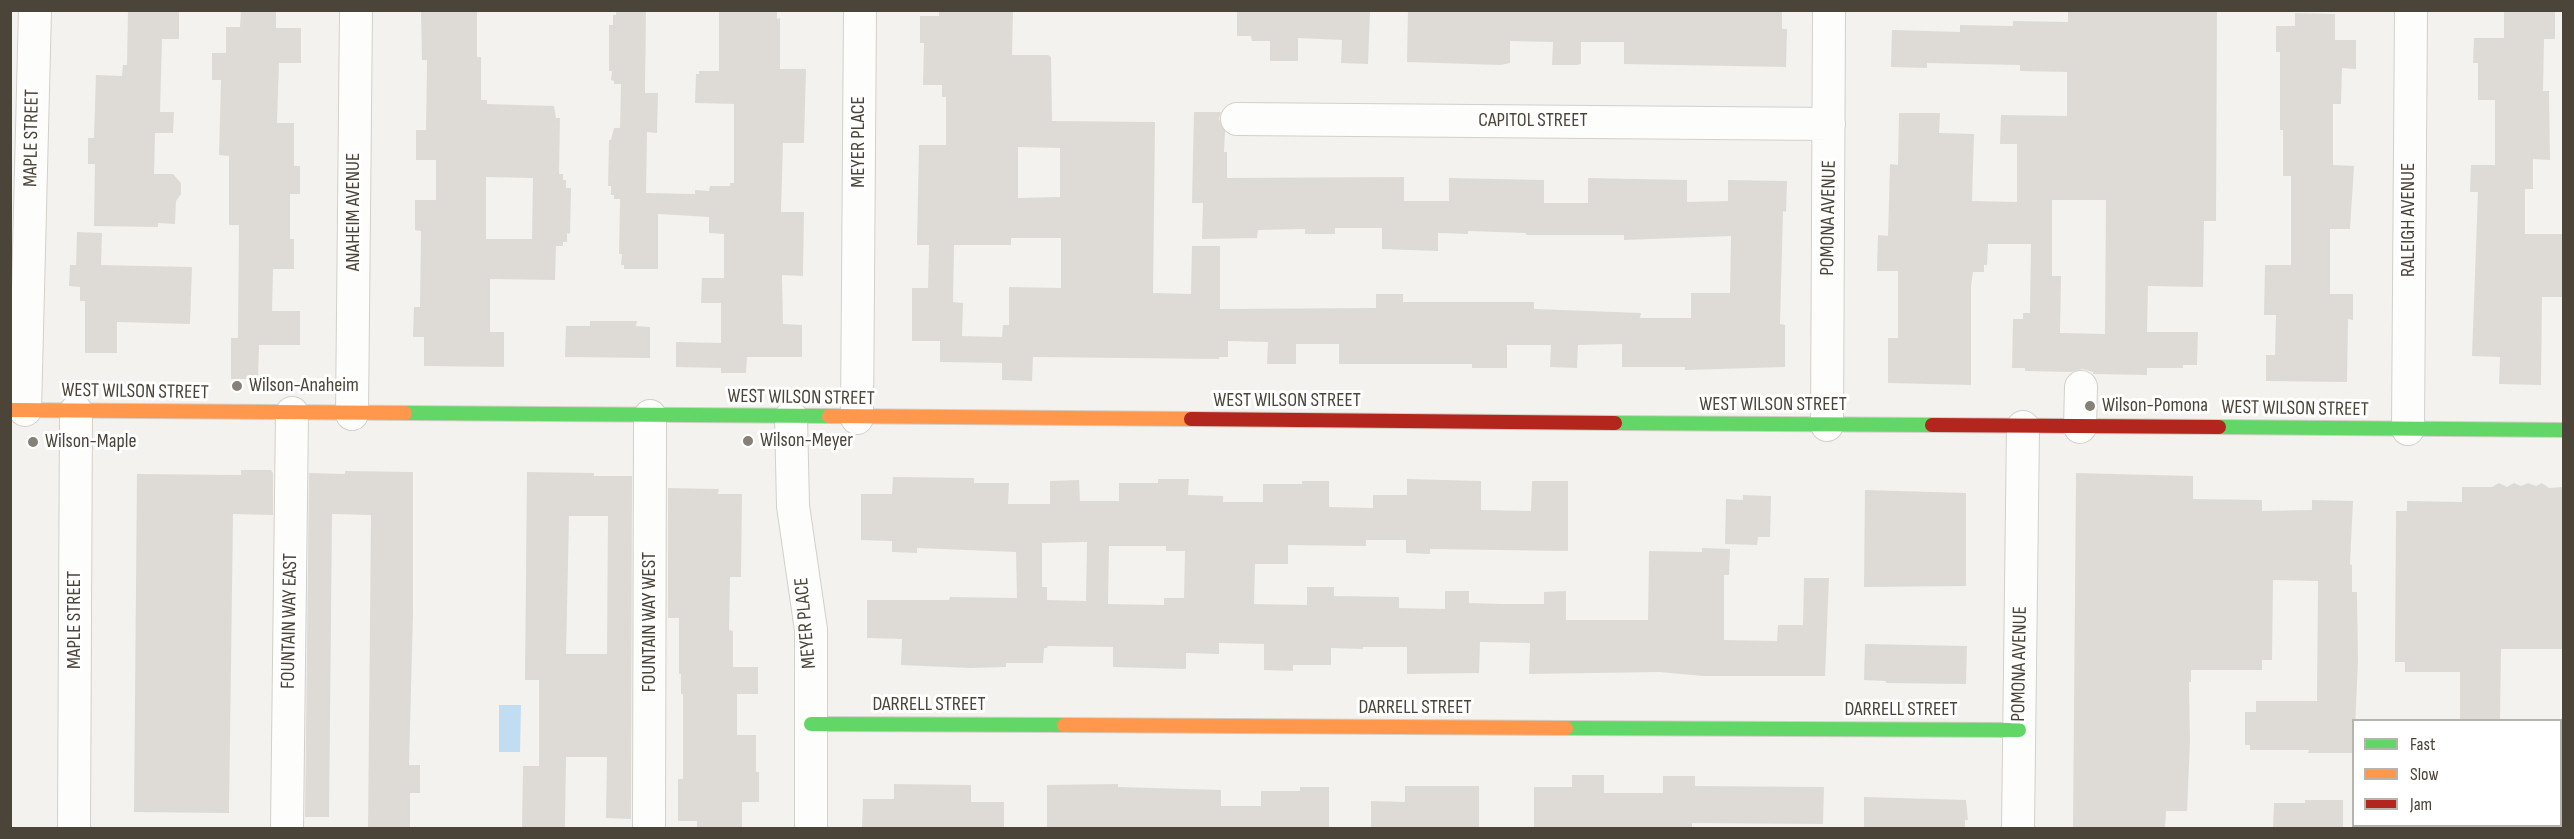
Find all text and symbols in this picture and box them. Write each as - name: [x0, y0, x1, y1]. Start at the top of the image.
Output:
- street label: MAPLE STREET: [19, 89, 45, 187]
- street label: MEYER PLACE: [847, 96, 871, 188]
- street label: CAPITOL STREET: [1478, 109, 1588, 133]
- street label: ANAHEIM AVENUE: [342, 153, 366, 271]
- street label: POMONA AVENUE: [1816, 160, 1842, 276]
- street label: RALEIGH AVENUE: [2397, 163, 2421, 277]
- place label: Wilson-Anaheim: [249, 374, 359, 398]
- street label: WEST WILSON STREET: [61, 379, 209, 405]
- marker: Wilson-Anaheim: [230, 379, 244, 393]
- street label: WEST WILSON STREET: [727, 385, 875, 411]
- street label: WEST WILSON STREET: [1213, 389, 1361, 413]
- street label: WEST WILSON STREET: [1699, 393, 1847, 417]
- place label: Wilson-Pomona: [2102, 394, 2208, 418]
- street label: WEST WILSON STREET: [2221, 396, 2369, 422]
- marker: Wilson-Pomona: [2083, 399, 2097, 413]
- place label: Wilson-Meyer: [760, 429, 853, 453]
- place label: Wilson-Maple: [45, 430, 136, 454]
- marker: Wilson-Meyer: [741, 434, 755, 448]
- marker: Wilson-Maple: [26, 435, 40, 449]
- street label: FOUNTAIN WAY WEST: [638, 552, 662, 692]
- street label: FOUNTAIN WAY EAST: [277, 553, 303, 689]
- street label: MAPLE STREET: [63, 571, 87, 669]
- street label: MEYER PLACE: [790, 576, 822, 670]
- street label: POMONA AVENUE: [2007, 606, 2033, 722]
- street label: DARRELL STREET: [872, 693, 986, 717]
- street label: DARRELL STREET: [1358, 696, 1472, 720]
- street label: DARRELL STREET: [1844, 698, 1958, 722]
- legend: [2352, 719, 2562, 827]
- text: Fast: [2410, 734, 2435, 755]
- text: Slow: [2410, 764, 2439, 785]
- text: Jam: [2410, 794, 2432, 815]

